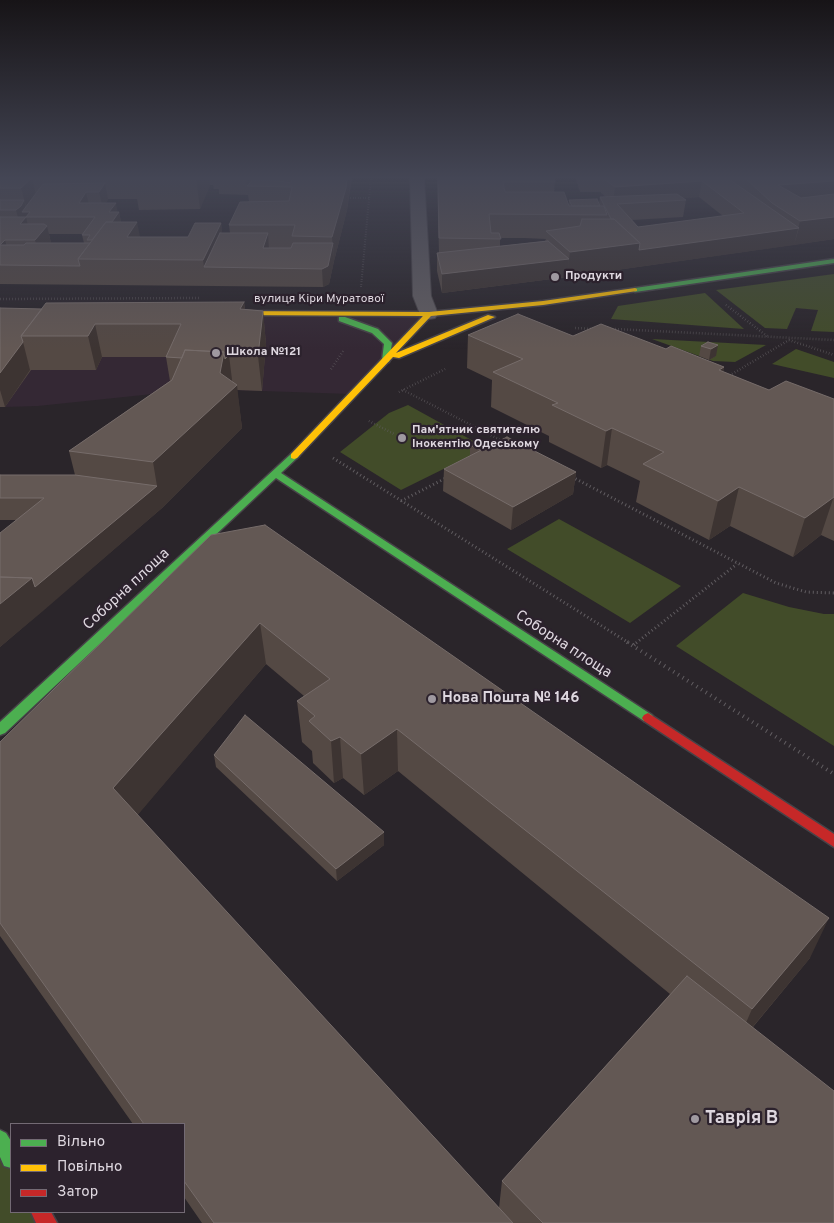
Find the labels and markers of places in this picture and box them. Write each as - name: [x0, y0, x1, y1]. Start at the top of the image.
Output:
- place label: Продукти: [565, 270, 622, 284]
- marker: Продукти: [549, 271, 561, 283]
- place label: Школа №121: [226, 346, 301, 360]
- marker: Школа №121: [210, 347, 222, 359]
- place label: Пам'ятник святителю Інокентію Одеському: [412, 424, 540, 452]
- marker: Пам'ятник святителю Інокентію Одеському: [396, 432, 408, 444]
- place label: Нова Пошта № 146: [442, 690, 579, 708]
- marker: Нова Пошта № 146: [426, 693, 438, 705]
- place label: Таврія В: [705, 1108, 778, 1130]
- marker: Таврія В: [689, 1113, 701, 1125]

